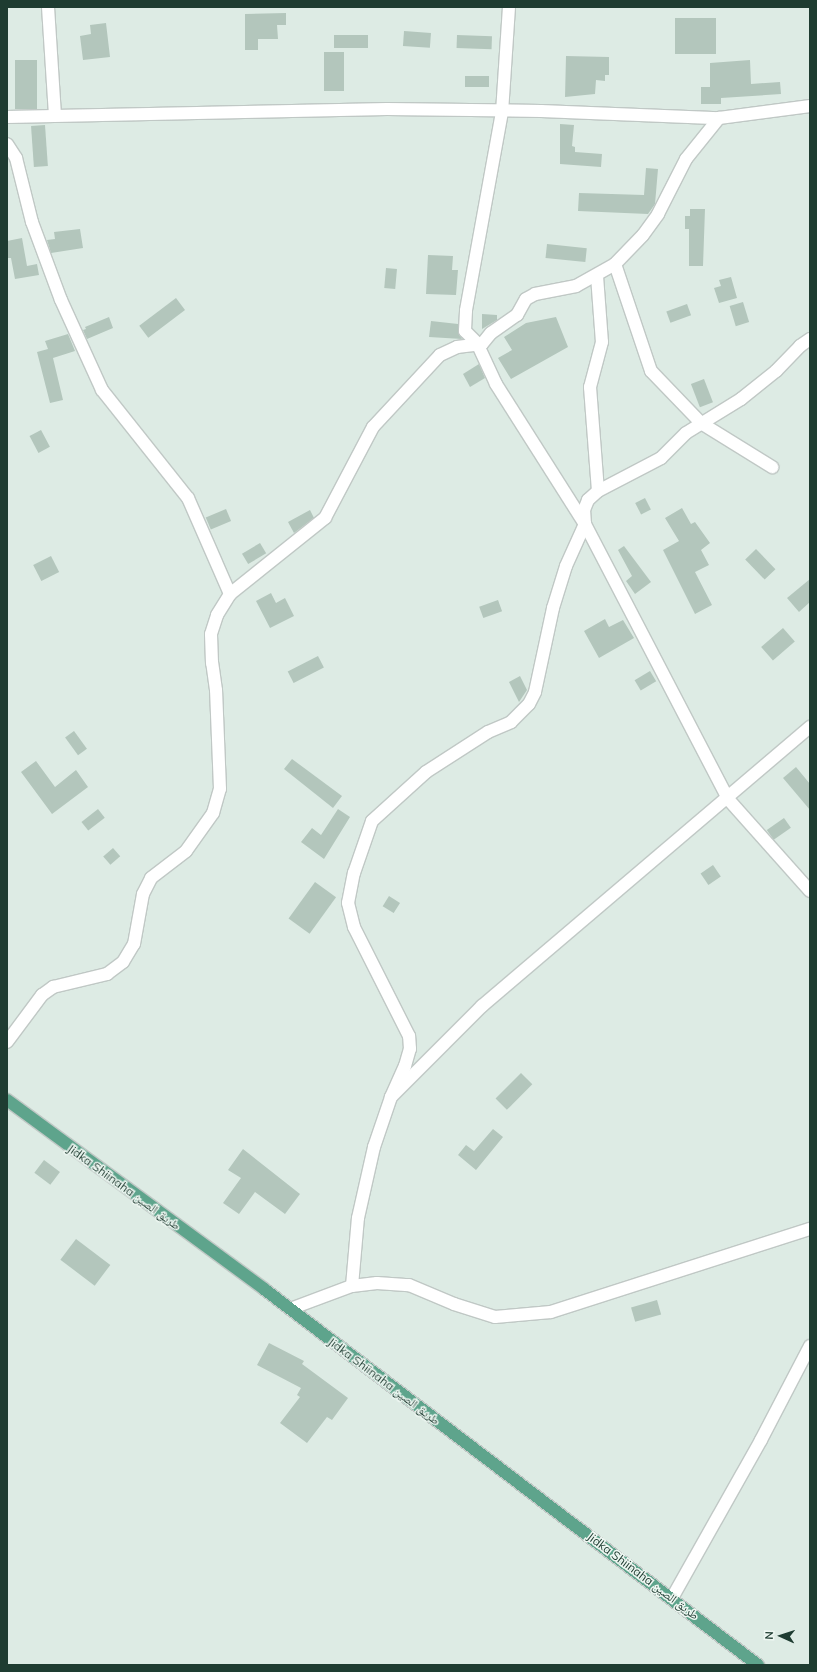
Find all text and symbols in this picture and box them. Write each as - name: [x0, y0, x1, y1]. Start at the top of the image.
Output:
- street label: Jidka Shiinaha طريق الصين: [65, 1141, 183, 1233]
- street label: Jidka Shiinaha طريق الصين: [325, 1334, 443, 1428]
- street label: Jidka Shiinaha طريق الصين: [584, 1529, 702, 1623]
- north arrow: [761, 1616, 801, 1656]
- text: N: [762, 1631, 776, 1640]

